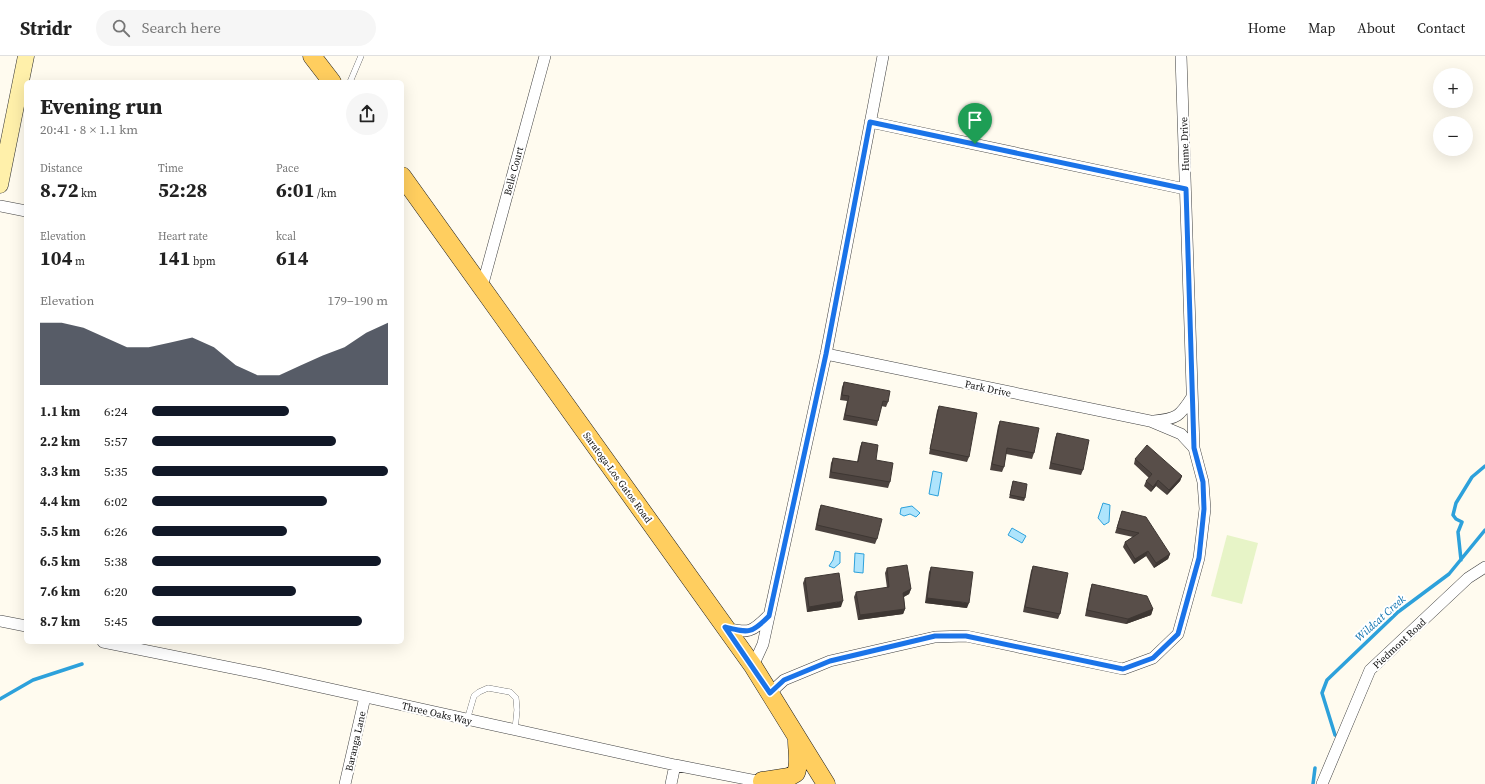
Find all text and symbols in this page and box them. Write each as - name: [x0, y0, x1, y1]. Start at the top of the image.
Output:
- search box: [96, 10, 376, 46]
- text: Stridr: [20, 15, 72, 41]
- icon: search: [110, 17, 132, 39]
- text: Search here: [142, 17, 221, 38]
- text: Home: [1248, 18, 1286, 38]
- text: Map: [1308, 18, 1335, 38]
- text: About: [1357, 18, 1395, 38]
- text: Contact: [1417, 18, 1465, 38]
- map controls: [1433, 68, 1473, 156]
- button: +: [1433, 68, 1473, 108]
- text: Evening run: [40, 91, 163, 121]
- button: share: [346, 93, 388, 135]
- pin: [958, 103, 992, 144]
- icon: arrive: [964, 109, 986, 131]
- button: −: [1433, 116, 1473, 156]
- street label: Hume Drive: [1177, 117, 1192, 171]
- text: 20:41 · 8 × 1.1 km: [40, 121, 138, 138]
- street label: Belle Court: [501, 145, 526, 197]
- text: Distance: [40, 161, 83, 176]
- text: Time: [158, 161, 183, 176]
- text: Pace: [276, 161, 299, 176]
- text: 8.72: [40, 176, 79, 204]
- text: 52:28: [158, 176, 207, 204]
- text: 6:01: [276, 176, 315, 204]
- text: km: [79, 186, 97, 201]
- text: /km: [315, 186, 337, 201]
- text: Elevation: [40, 229, 86, 244]
- text: Heart rate: [158, 229, 208, 244]
- text: kcal: [276, 229, 296, 244]
- text: 104: [40, 244, 73, 272]
- text: 141: [158, 244, 191, 272]
- text: 614: [276, 244, 309, 272]
- text: m: [73, 254, 85, 269]
- text: bpm: [191, 254, 216, 269]
- text: Elevation: [40, 292, 94, 309]
- text: 179–190 m: [328, 292, 388, 309]
- street label: Park Drive: [964, 377, 1012, 400]
- text: 1.1 km: [40, 403, 80, 420]
- text: 6:24: [104, 403, 127, 420]
- street label: Saratoga-Los Gatos Road: [580, 429, 655, 526]
- text: 2.2 km: [40, 433, 80, 450]
- text: 5:57: [104, 433, 127, 450]
- text: 3.3 km: [40, 463, 80, 480]
- text: 5:35: [104, 463, 127, 480]
- text: 4.4 km: [40, 493, 80, 510]
- text: 6:02: [104, 493, 127, 510]
- text: 5.5 km: [40, 523, 80, 540]
- text: 6:26: [104, 523, 127, 540]
- text: 6.5 km: [40, 553, 80, 570]
- text: 5:38: [104, 553, 127, 570]
- text: 7.6 km: [40, 583, 80, 600]
- text: 6:20: [104, 583, 127, 600]
- water label: Wildcat Creek: [1352, 591, 1409, 645]
- text: 8.7 km: [40, 613, 80, 630]
- text: 5:45: [104, 613, 127, 630]
- street label: Piedmont Road: [1370, 615, 1429, 671]
- street label: Three Oaks Way: [401, 699, 474, 728]
- street label: Baranga Lane: [342, 710, 369, 772]

